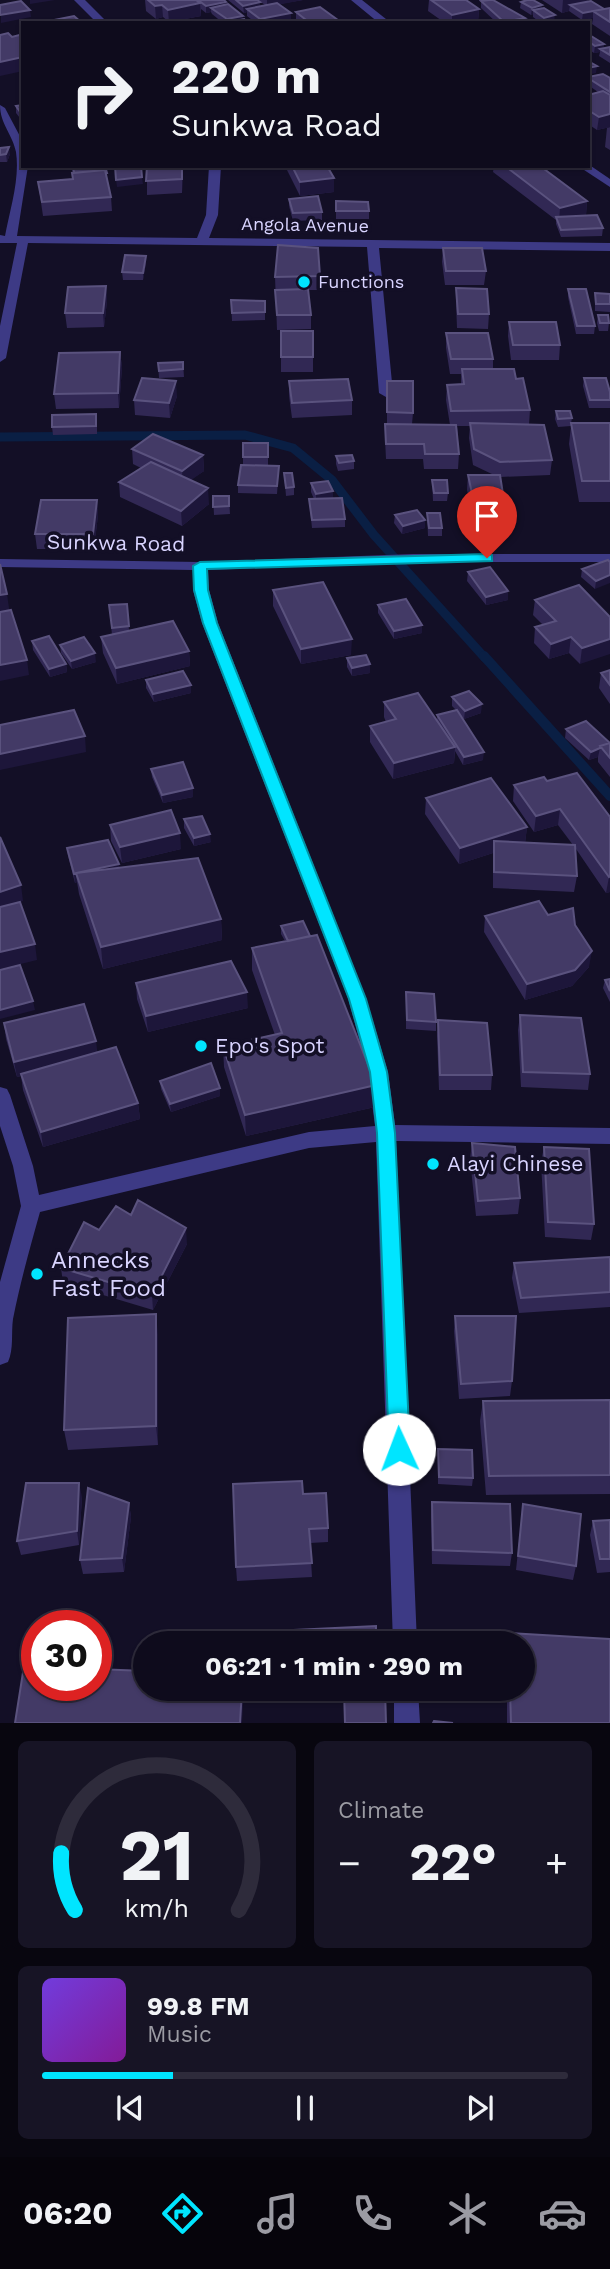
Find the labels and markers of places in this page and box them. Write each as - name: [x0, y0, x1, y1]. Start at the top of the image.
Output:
- place label: Functions: [318, 271, 404, 292]
- marker: Functions: [296, 274, 312, 290]
- pin: [457, 486, 517, 558]
- place label: Epo's Spot: [215, 1033, 325, 1058]
- marker: Epo's Spot: [193, 1038, 209, 1054]
- place label: Alayi Chinese: [447, 1151, 583, 1176]
- marker: Alayi Chinese: [425, 1156, 441, 1172]
- place label: Annecks Fast Food: [51, 1246, 166, 1302]
- marker: Annecks Fast Food: [29, 1266, 45, 1282]

